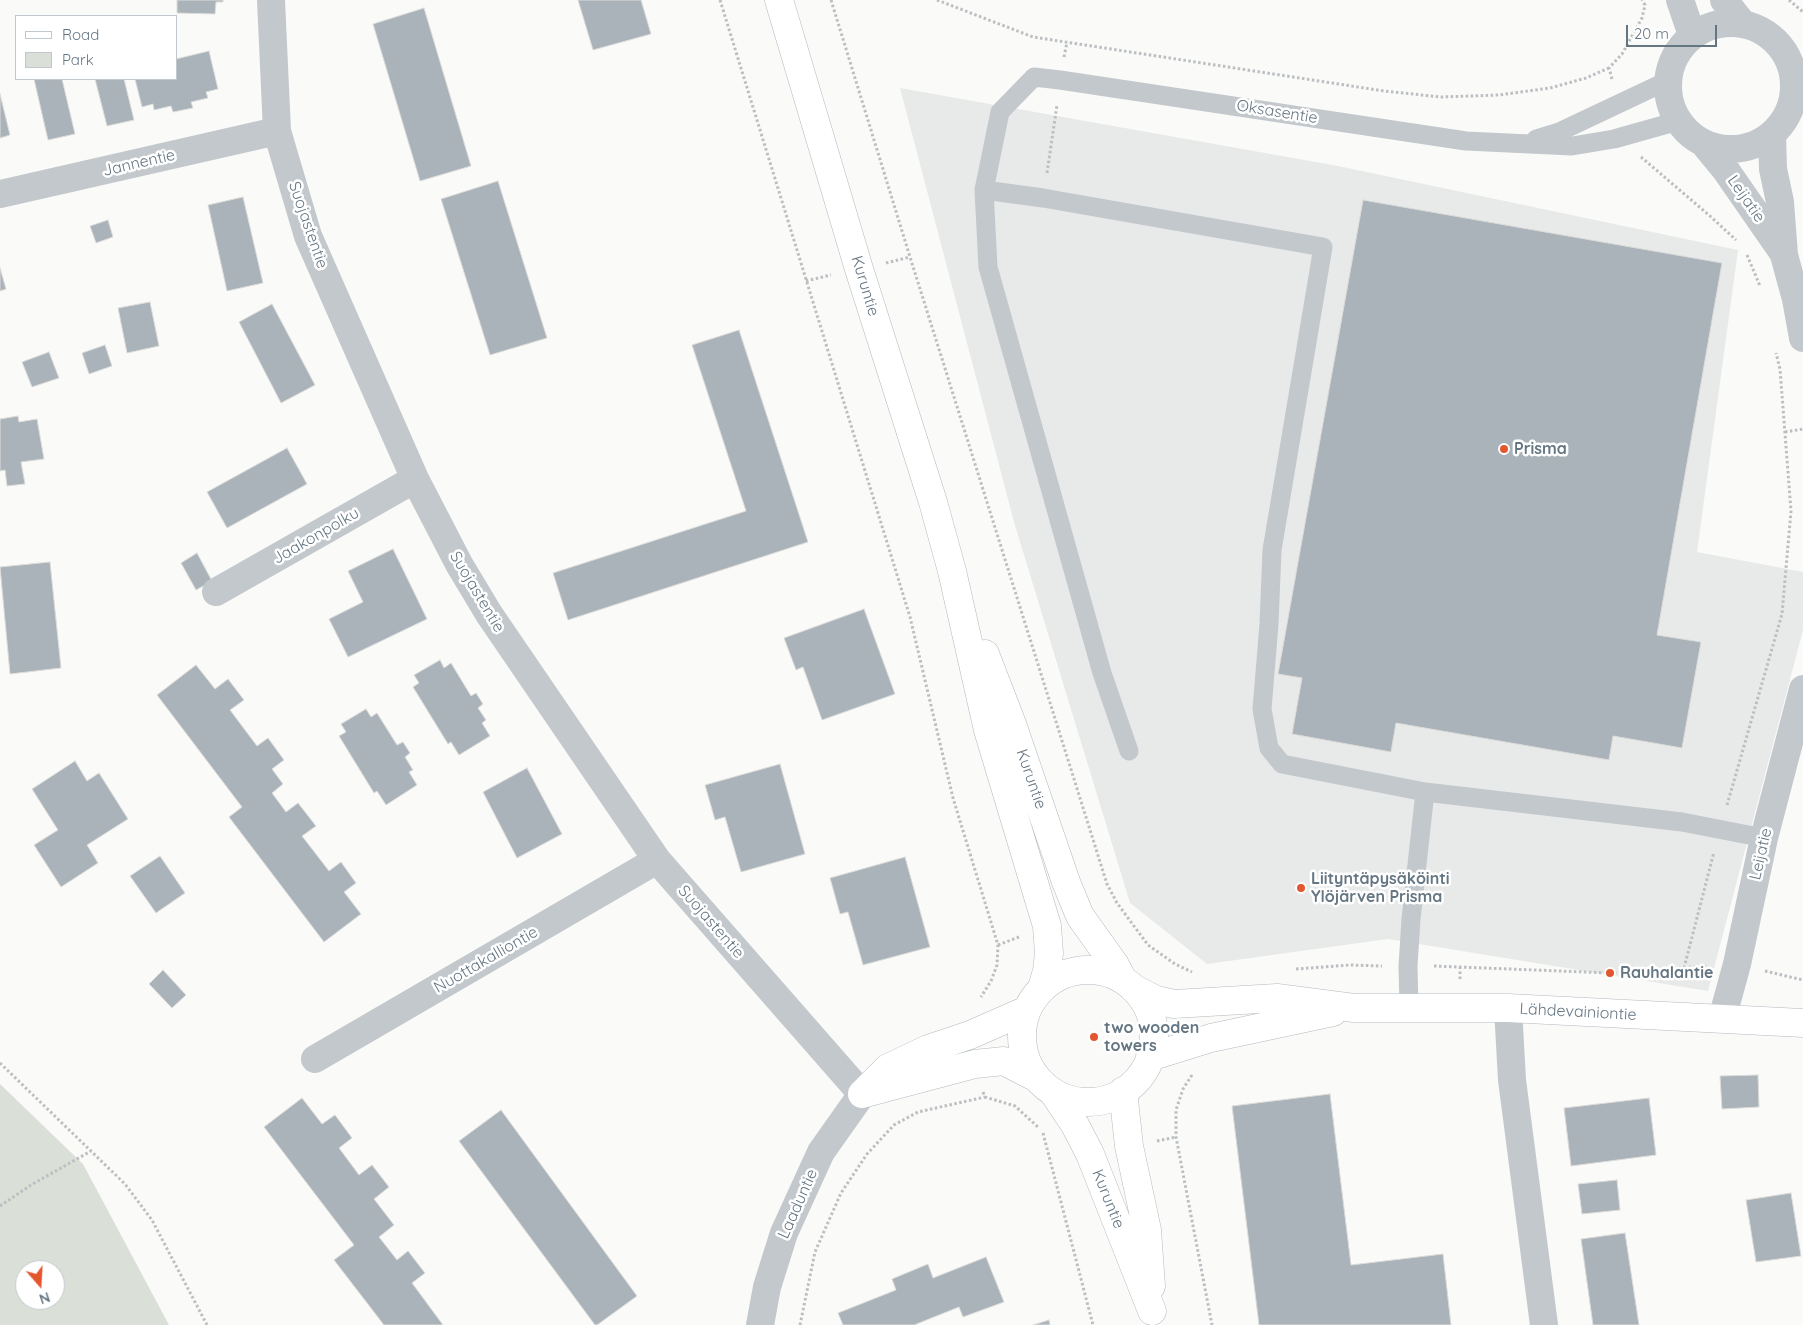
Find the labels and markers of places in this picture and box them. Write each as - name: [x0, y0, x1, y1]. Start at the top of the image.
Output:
- place label: Prisma: [1514, 439, 1567, 459]
- marker: Prisma: [1498, 443, 1510, 455]
- place label: Liityntäpysäköinti Ylöjärven Prisma: [1311, 869, 1449, 907]
- marker: Liityntäpysäköinti Ylöjärven Prisma: [1295, 882, 1307, 894]
- place label: Rauhalantie: [1620, 963, 1713, 983]
- marker: Rauhalantie: [1604, 967, 1616, 979]
- place label: two wooden towers: [1104, 1018, 1199, 1056]
- marker: two wooden towers: [1088, 1031, 1100, 1043]

